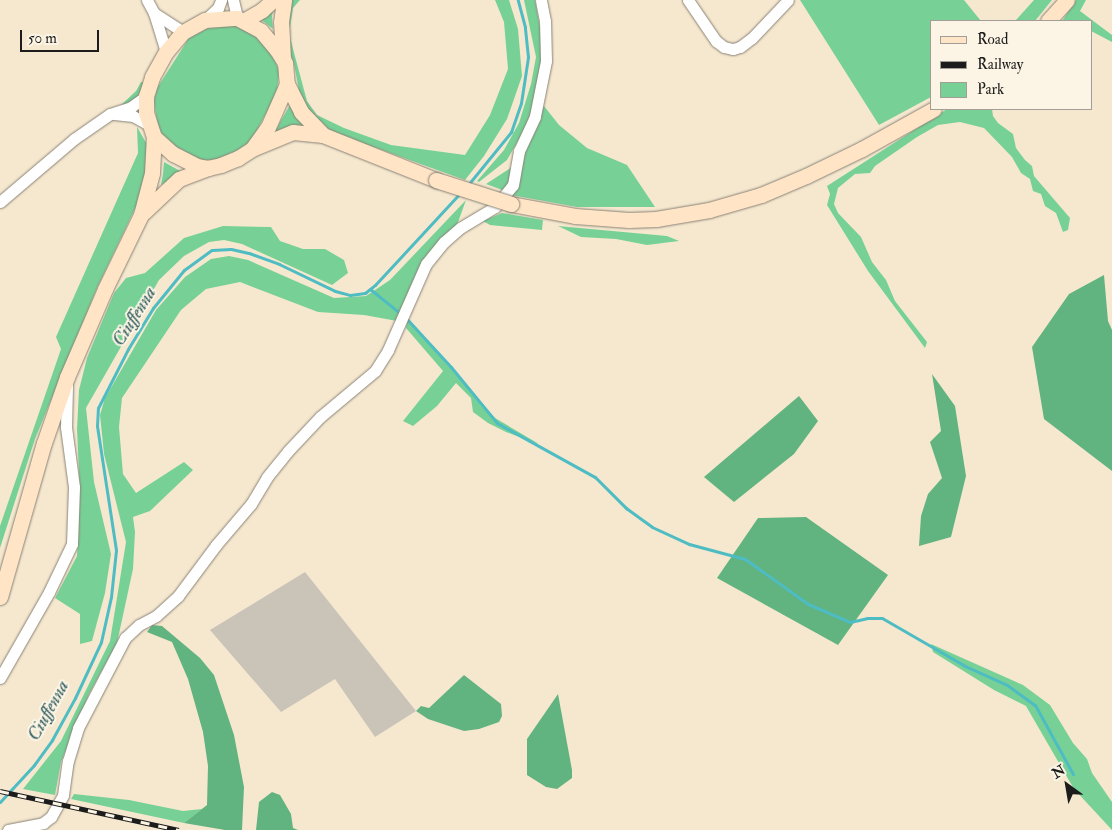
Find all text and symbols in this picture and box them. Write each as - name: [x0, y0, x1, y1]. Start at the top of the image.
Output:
- scale bar: [22, 20, 101, 52]
- legend: [930, 20, 1092, 110]
- text: 50 m: [28, 29, 57, 48]
- text: Road: [977, 30, 1008, 49]
- text: Railway: [977, 55, 1023, 74]
- text: Park: [977, 80, 1004, 99]
- water label: Ciuffenna: [109, 284, 161, 350]
- water label: Ciuffenna: [24, 677, 74, 745]
- north arrow: [1042, 760, 1092, 810]
- text: N: [1049, 761, 1069, 782]

